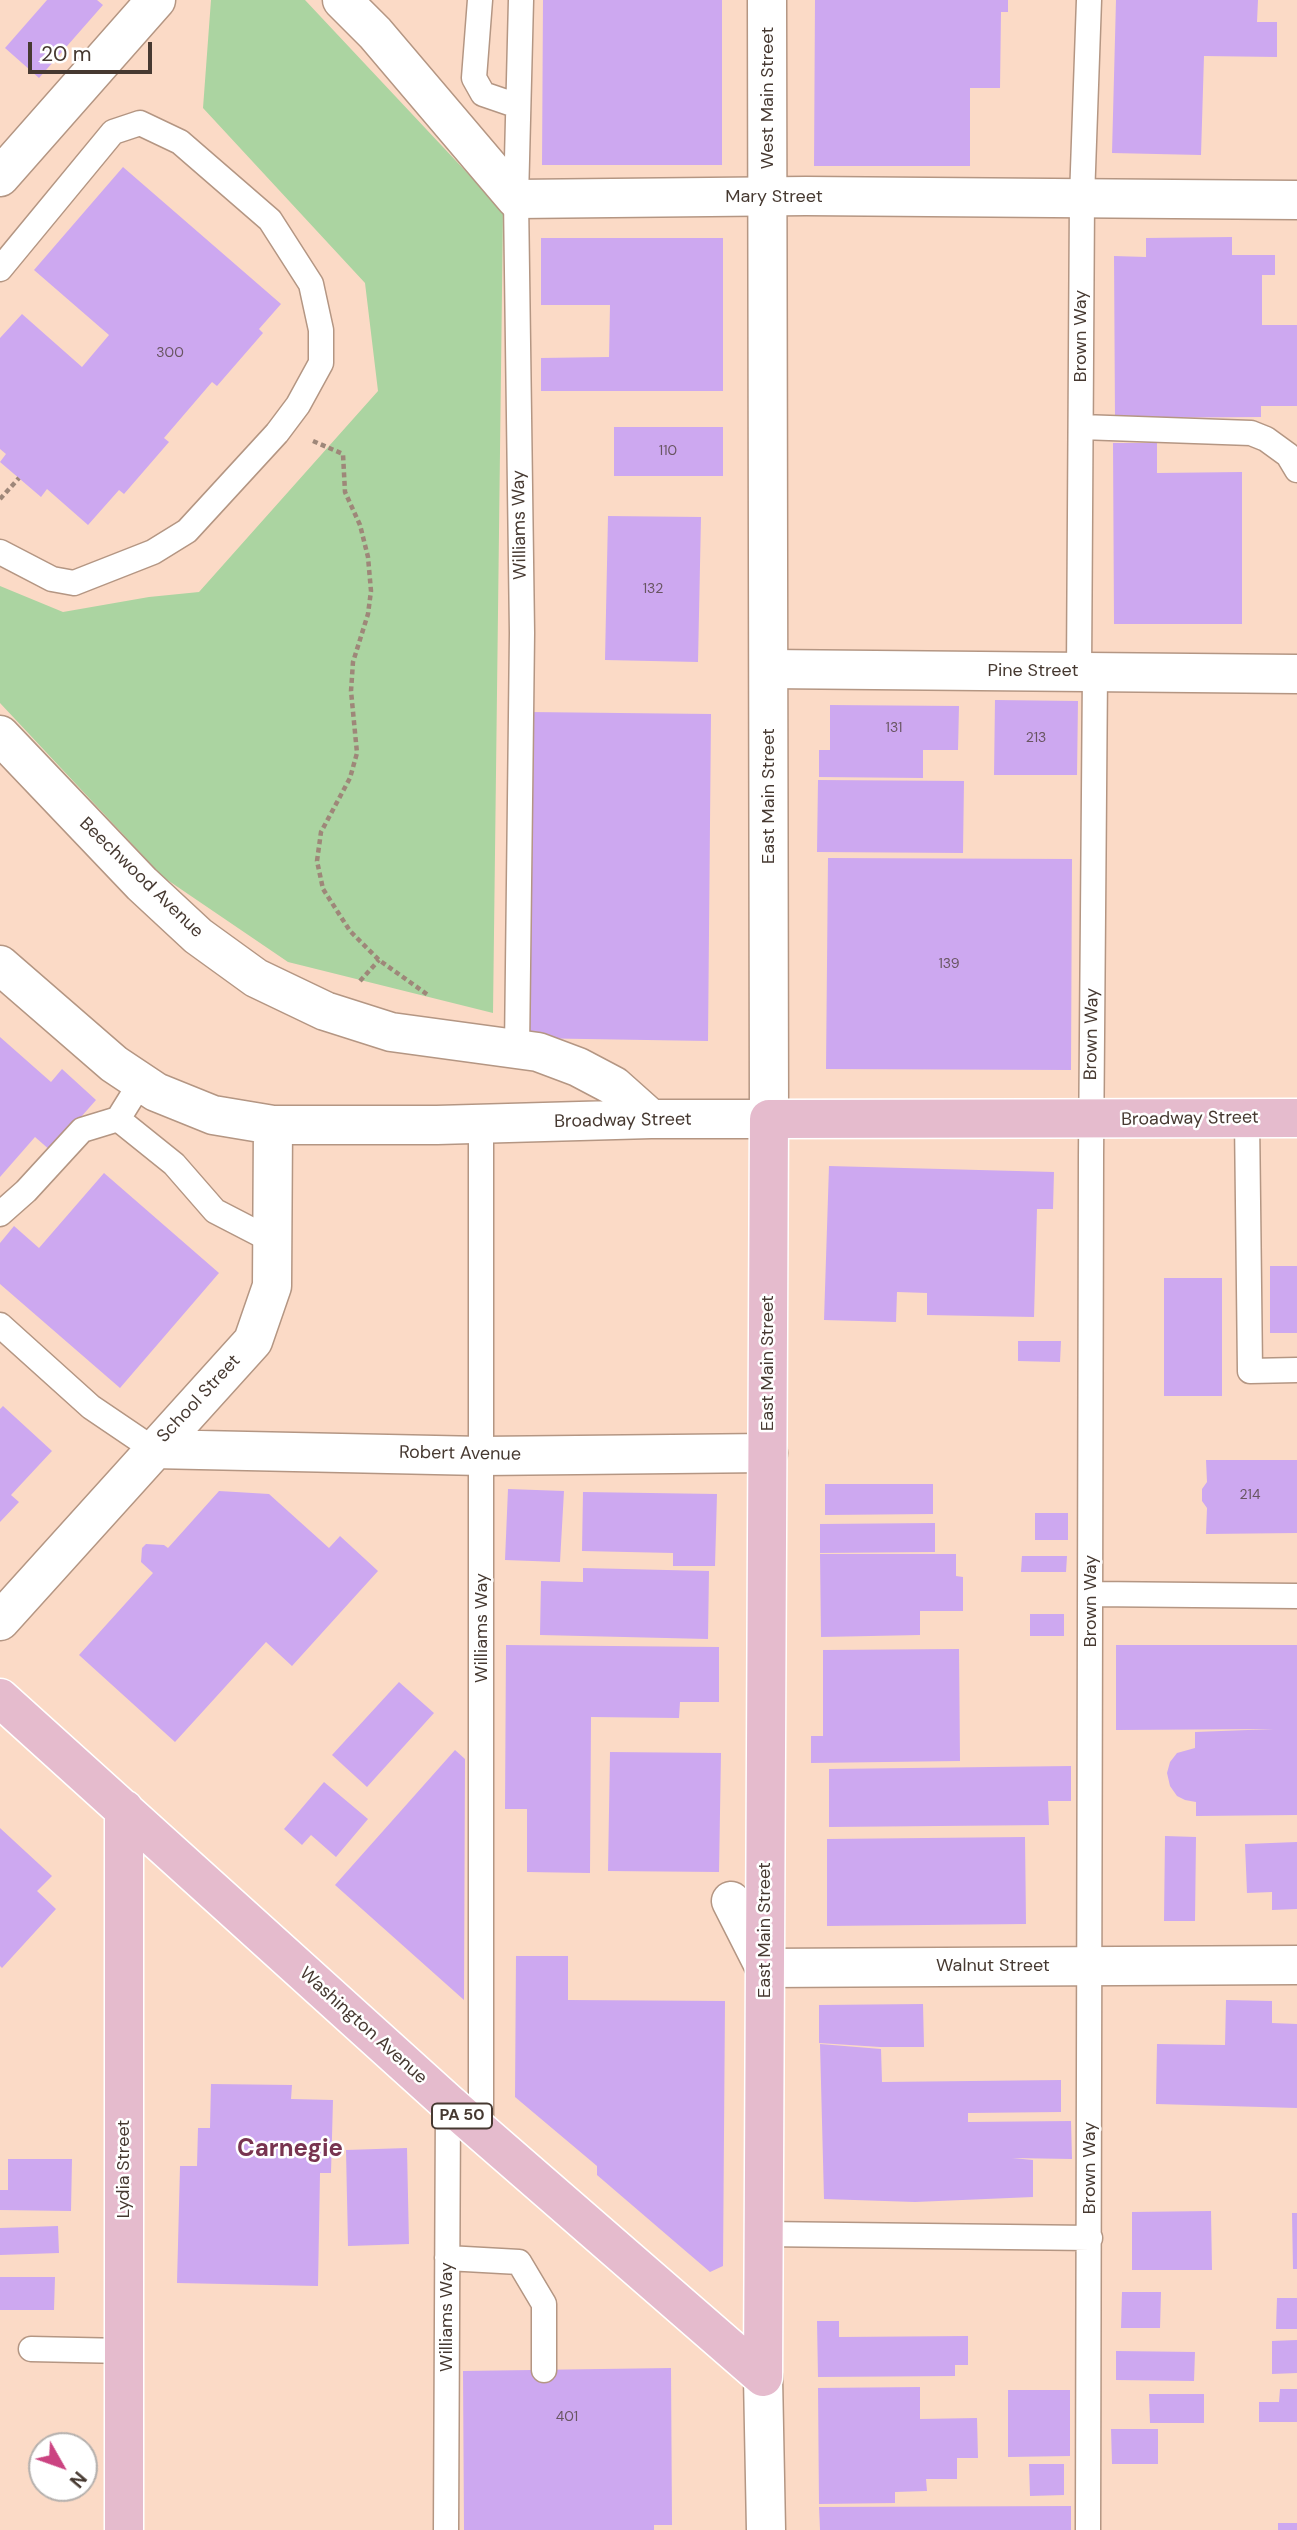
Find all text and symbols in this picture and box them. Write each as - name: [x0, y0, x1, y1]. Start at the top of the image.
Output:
- street label: West Main Street: [757, 27, 779, 169]
- scale bar: [32, 28, 156, 72]
- text: 20 m: [41, 40, 92, 68]
- street label: Mary Street: [725, 186, 823, 208]
- street label: Brown Way: [1070, 290, 1092, 382]
- house number: 300: [156, 345, 184, 361]
- house number: 110: [659, 443, 677, 459]
- street label: Williams Way: [508, 470, 532, 580]
- house number: 132: [643, 581, 663, 597]
- street label: Pine Street: [987, 660, 1079, 682]
- house number: 131: [886, 720, 902, 736]
- street label: East Main Street: [758, 728, 780, 864]
- house number: 213: [1026, 730, 1046, 746]
- street label: Beechwood Avenue: [75, 813, 207, 943]
- house number: 139: [938, 956, 960, 972]
- street label: Brown Way: [1080, 988, 1104, 1080]
- street label: Broadway Street: [1121, 1107, 1259, 1131]
- street label: Broadway Street: [554, 1109, 692, 1133]
- street label: East Main Street: [757, 1295, 779, 1431]
- street label: School Street: [153, 1351, 245, 1447]
- street label: Robert Avenue: [399, 1442, 521, 1466]
- house number: 214: [1240, 1487, 1260, 1503]
- street label: Brown Way: [1080, 1555, 1102, 1647]
- street label: Williams Way: [471, 1573, 493, 1683]
- street label: East Main Street: [754, 1862, 776, 1998]
- street label: Walnut Street: [936, 1955, 1050, 1977]
- street label: Washington Avenue: [295, 1963, 431, 2089]
- road number: PA 50: [432, 2104, 492, 2128]
- street label: Lydia Street: [113, 2120, 135, 2218]
- street label: Brown Way: [1079, 2122, 1101, 2214]
- district label: Carnegie: [237, 2136, 343, 2164]
- street label: Williams Way: [436, 2262, 458, 2372]
- house number: 401: [556, 2409, 578, 2425]
- north arrow: [28, 2432, 98, 2502]
- text: N: [64, 2466, 92, 2493]

